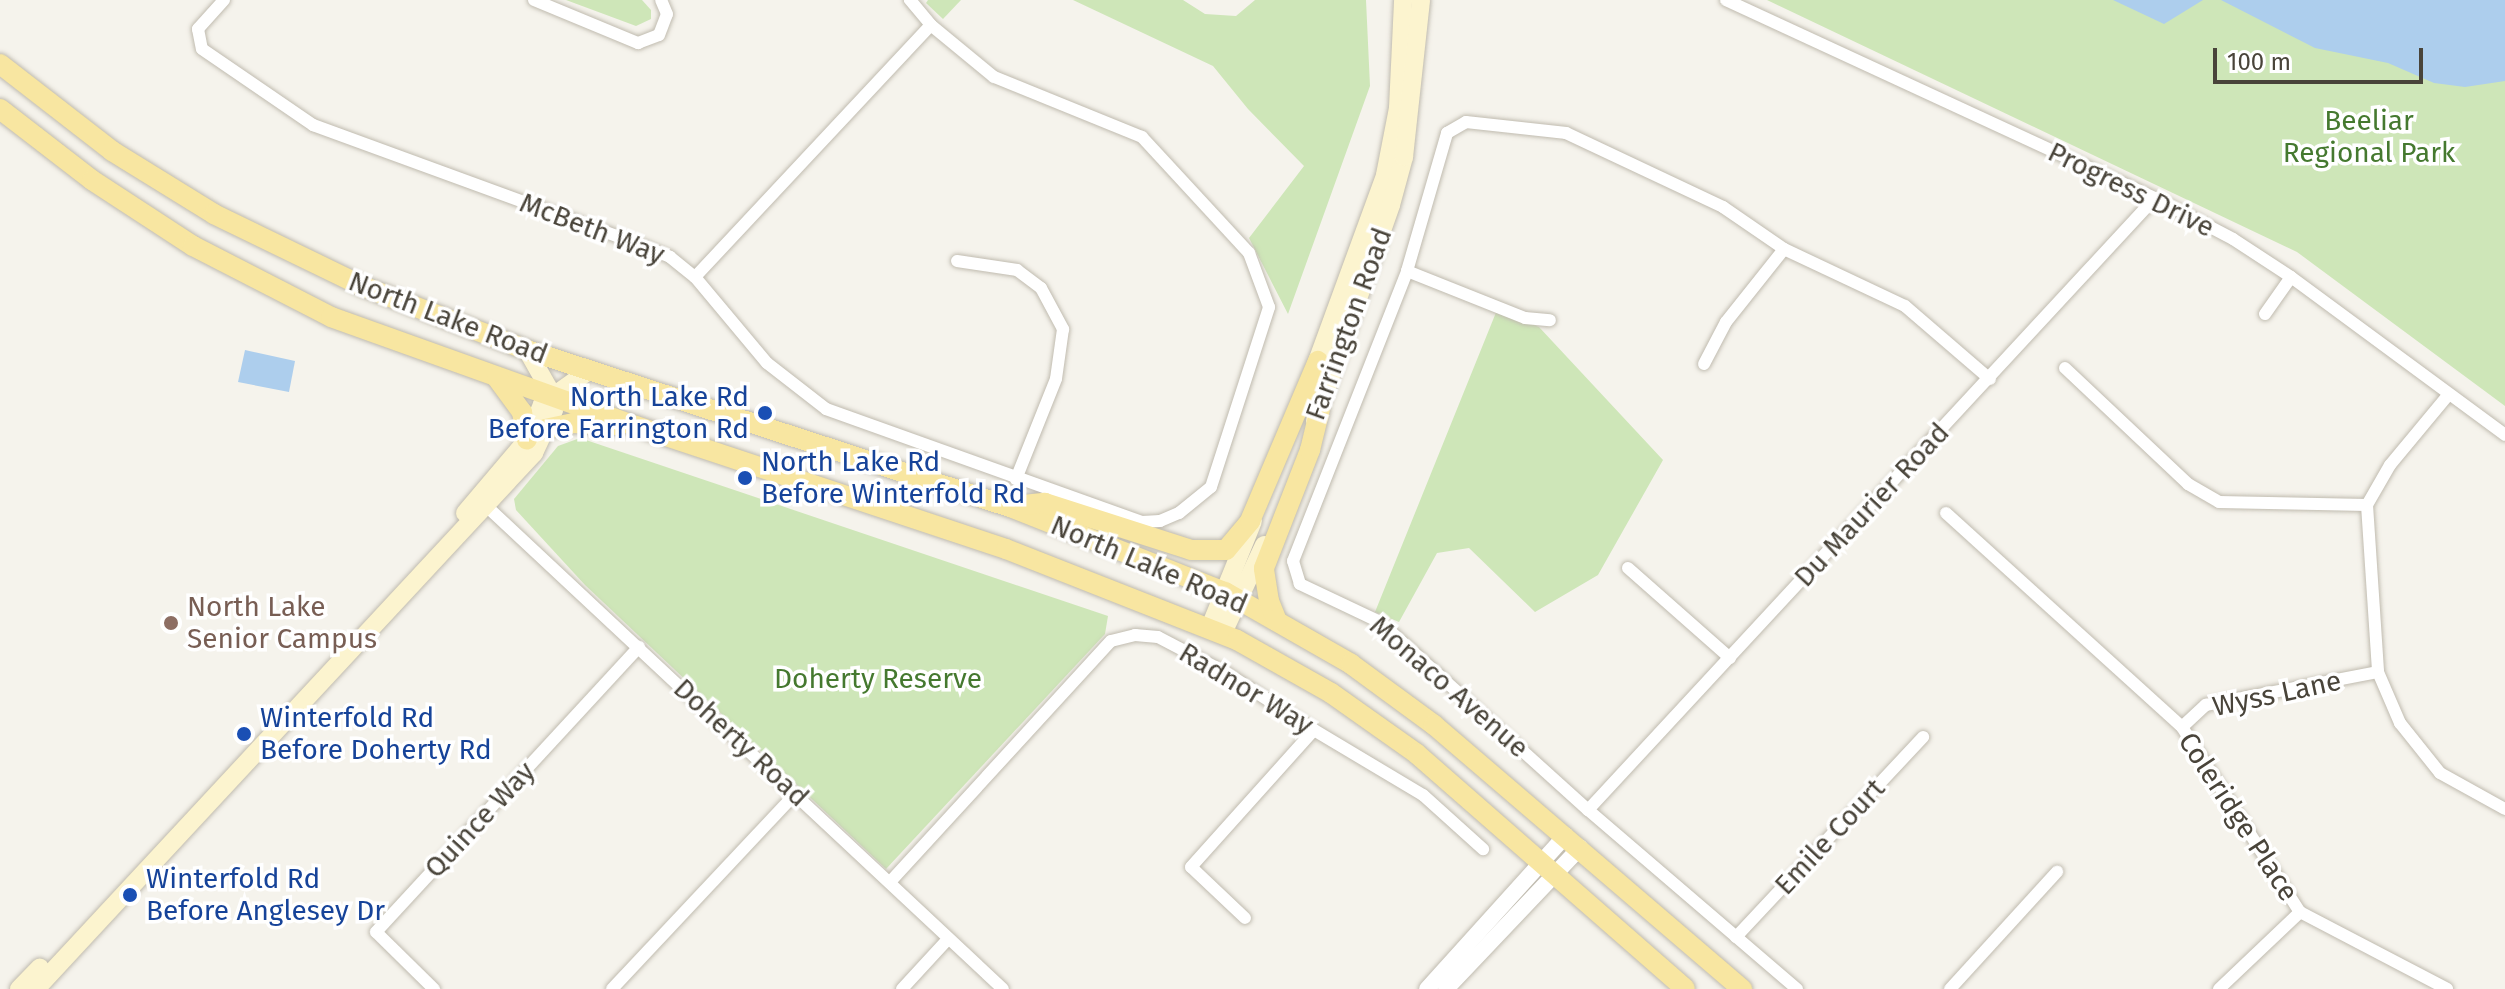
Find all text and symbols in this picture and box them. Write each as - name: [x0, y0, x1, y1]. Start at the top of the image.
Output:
- scale bar: [2217, 32, 2427, 82]
- text: 100 m: [2227, 48, 2291, 76]
- park label: Beeliar Regional Park: [2283, 104, 2455, 170]
- street label: Progress Drive: [2042, 135, 2220, 245]
- street label: McBeth Way: [515, 186, 669, 272]
- street label: Farrington Road: [1299, 223, 1399, 425]
- street label: North Lake Road: [344, 265, 552, 371]
- place label: North Lake Rd Before Farrington Rd: [488, 380, 749, 446]
- marker: North Lake Rd Before Farrington Rd: [756, 404, 774, 422]
- street label: Du Maurier Road: [1787, 416, 1957, 594]
- place label: North Lake Rd Before Winterfold Rd: [761, 445, 1026, 511]
- marker: North Lake Rd Before Winterfold Rd: [736, 469, 754, 487]
- street label: North Lake Road: [1046, 508, 1252, 622]
- place label: North Lake Senior Campus: [187, 590, 377, 656]
- street label: Monaco Avenue: [1363, 609, 1535, 765]
- marker: North Lake Senior Campus: [162, 614, 180, 632]
- street label: Radnor Way: [1173, 636, 1319, 742]
- park label: Doherty Reserve: [774, 662, 982, 696]
- street label: Wyss Lane: [2210, 664, 2344, 724]
- street label: Doherty Road: [666, 672, 816, 814]
- place label: Winterfold Rd Before Doherty Rd: [260, 701, 492, 767]
- marker: Winterfold Rd Before Doherty Rd: [235, 725, 253, 743]
- street label: Coleridge Place: [2171, 726, 2305, 908]
- street label: Quince Way: [418, 755, 542, 885]
- street label: Emile Court: [1768, 772, 1892, 902]
- place label: Winterfold Rd Before Anglesey Dr: [146, 862, 385, 928]
- marker: Winterfold Rd Before Anglesey Dr: [121, 886, 139, 904]

